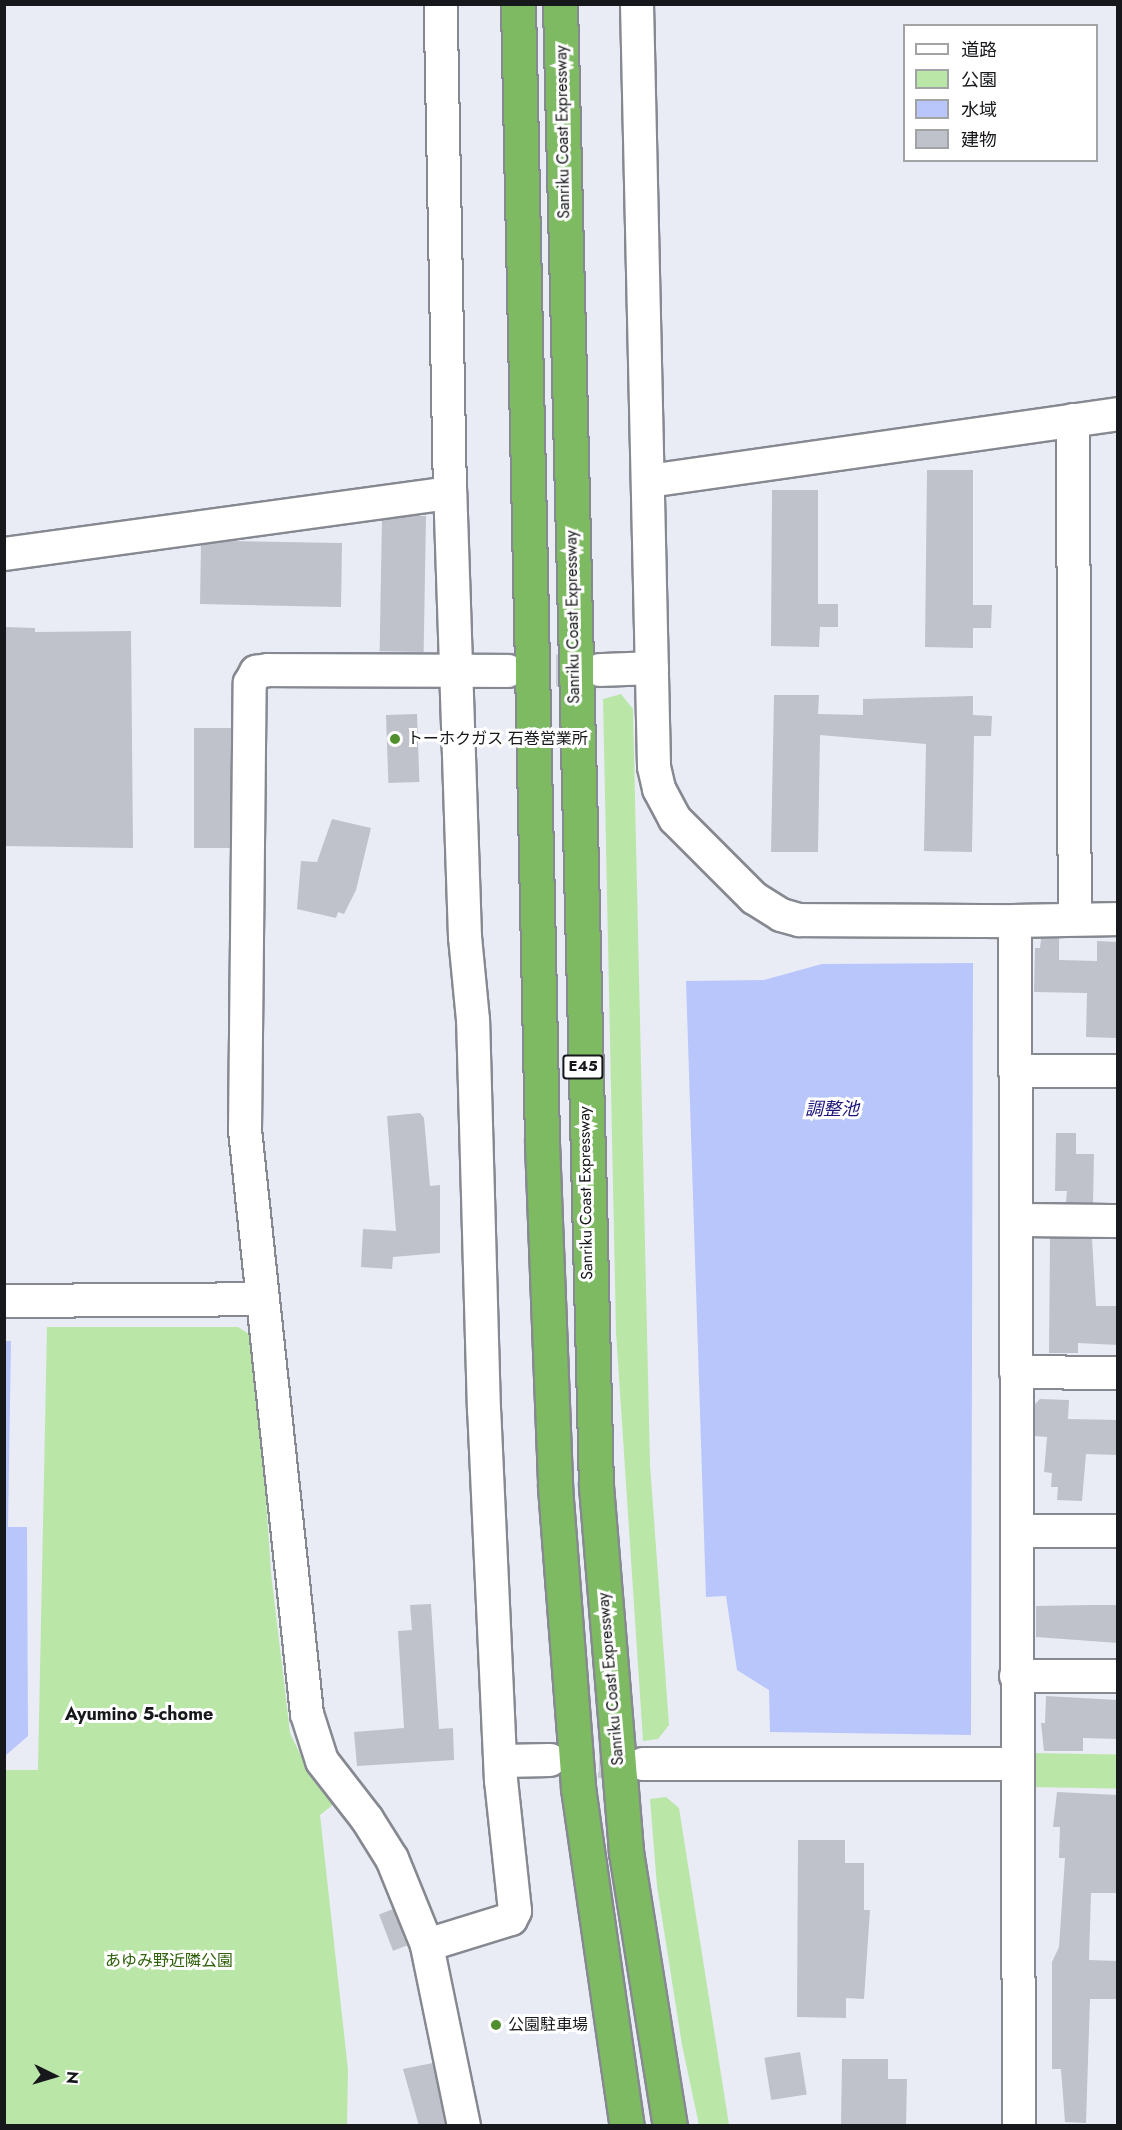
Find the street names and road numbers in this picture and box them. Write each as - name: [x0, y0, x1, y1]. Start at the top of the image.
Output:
- street label: Sanriku Coast Expressway: [552, 45, 574, 219]
- street label: Sanriku Coast Expressway: [562, 530, 584, 704]
- road number: E45: [562, 1055, 604, 1079]
- street label: Sanriku Coast Expressway: [575, 1106, 597, 1280]
- street label: Sanriku Coast Expressway: [594, 1592, 628, 1766]

